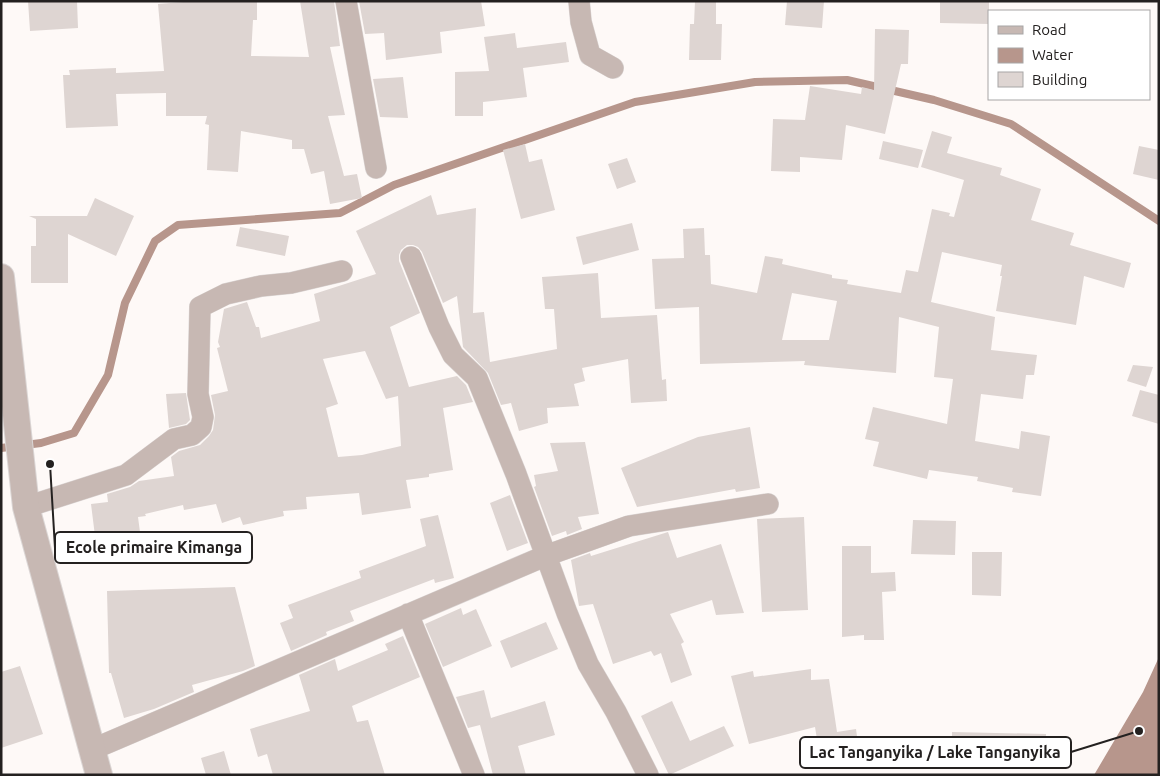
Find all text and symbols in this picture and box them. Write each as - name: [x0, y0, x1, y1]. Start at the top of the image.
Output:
- legend: [988, 10, 1150, 100]
- text: Road: [1032, 21, 1067, 38]
- text: Water: [1032, 46, 1073, 63]
- text: Building: [1032, 71, 1087, 88]
- callout: Ecole primaire Kimanga: [55, 532, 252, 563]
- text: Ecole primaire Kimanga: [66, 538, 242, 556]
- callout: Lac Tanganyika / Lake Tanganyika: [800, 737, 1071, 768]
- text: Lac Tanganyika / Lake Tanganyika: [809, 743, 1061, 761]

